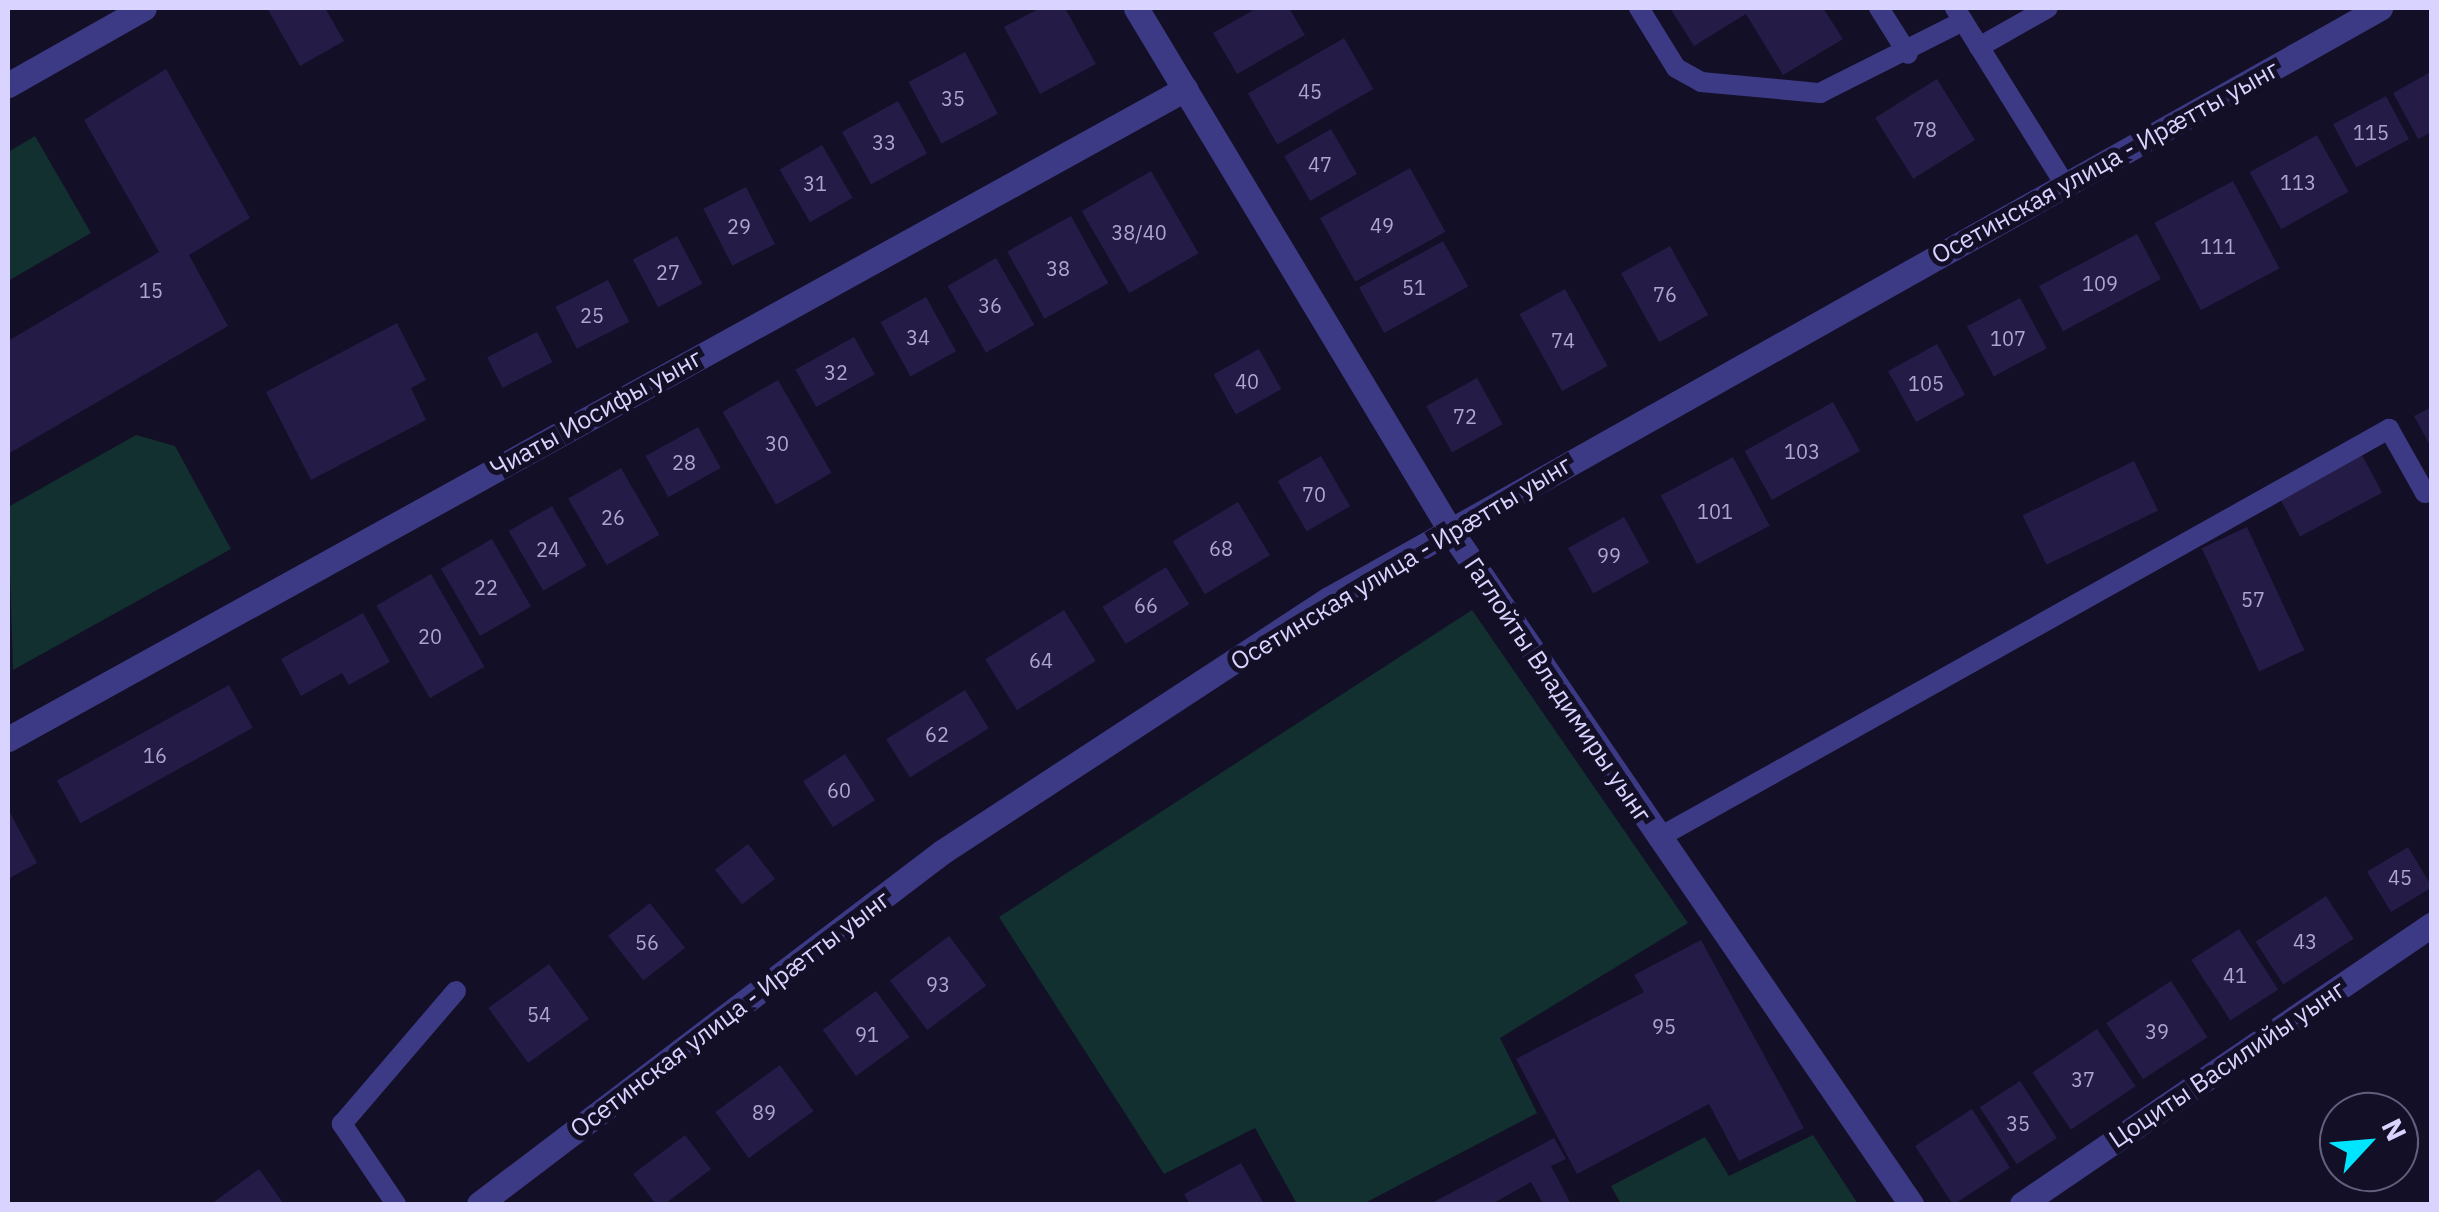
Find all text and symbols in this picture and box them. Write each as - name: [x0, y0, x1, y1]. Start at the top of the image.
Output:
- street label: Осетинская улица - Ирæтты уынг: [1926, 54, 2284, 270]
- house number: 45: [1298, 79, 1322, 103]
- house number: 35: [941, 86, 965, 110]
- house number: 78: [1913, 117, 1937, 141]
- house number: 115: [2353, 120, 2389, 144]
- house number: 33: [872, 130, 896, 154]
- house number: 47: [1308, 152, 1332, 176]
- house number: 113: [2280, 170, 2316, 194]
- house number: 31: [803, 171, 827, 195]
- house number: 49: [1370, 213, 1394, 237]
- house number: 29: [727, 214, 751, 238]
- house number: 38/40: [1111, 220, 1167, 244]
- house number: 111: [2200, 234, 2236, 258]
- house number: 38: [1046, 256, 1070, 280]
- house number: 27: [656, 260, 680, 284]
- house number: 109: [2082, 271, 2118, 295]
- house number: 51: [1402, 275, 1426, 299]
- house number: 15: [139, 278, 163, 302]
- house number: 76: [1653, 282, 1677, 306]
- house number: 36: [978, 293, 1002, 317]
- house number: 25: [580, 303, 604, 327]
- house number: 34: [906, 325, 930, 349]
- house number: 107: [1990, 326, 2026, 350]
- house number: 74: [1551, 328, 1575, 352]
- street label: Чиаты Иосифы уынг: [485, 342, 707, 484]
- house number: 32: [824, 360, 848, 384]
- house number: 40: [1235, 369, 1259, 393]
- house number: 105: [1908, 371, 1944, 395]
- house number: 72: [1453, 404, 1477, 428]
- house number: 30: [765, 431, 789, 455]
- house number: 103: [1784, 439, 1820, 463]
- street label: Осетинская улица - Ирæтты уынг: [1225, 449, 1577, 677]
- house number: 28: [672, 450, 696, 474]
- house number: 70: [1302, 482, 1326, 506]
- house number: 101: [1697, 499, 1733, 523]
- house number: 26: [601, 505, 625, 529]
- house number: 68: [1209, 536, 1233, 560]
- house number: 24: [536, 537, 560, 561]
- house number: 99: [1597, 543, 1621, 567]
- street label: Гаглойты Владимиры уынг: [1458, 552, 1658, 828]
- house number: 22: [474, 575, 498, 599]
- house number: 57: [2241, 587, 2265, 611]
- house number: 66: [1134, 593, 1158, 617]
- house number: 20: [418, 624, 442, 648]
- house number: 64: [1029, 648, 1053, 672]
- house number: 62: [925, 722, 949, 746]
- house number: 16: [143, 743, 167, 767]
- house number: 60: [827, 778, 851, 802]
- house number: 45: [2388, 865, 2412, 889]
- street label: Осетинская улица - Ирæтты уынг: [564, 884, 896, 1144]
- house number: 43: [2293, 929, 2317, 953]
- house number: 56: [635, 930, 659, 954]
- house number: 41: [2223, 963, 2247, 987]
- house number: 93: [926, 972, 950, 996]
- street label: Цоциты Василийы уынг: [2103, 974, 2351, 1154]
- house number: 54: [527, 1002, 551, 1026]
- house number: 95: [1652, 1014, 1676, 1038]
- house number: 39: [2145, 1019, 2169, 1043]
- house number: 91: [855, 1022, 879, 1046]
- house number: 37: [2071, 1067, 2095, 1091]
- north arrow: [2319, 1092, 2419, 1192]
- house number: 89: [752, 1100, 776, 1124]
- house number: 35: [2006, 1111, 2030, 1135]
- text: N: [2374, 1112, 2416, 1147]

